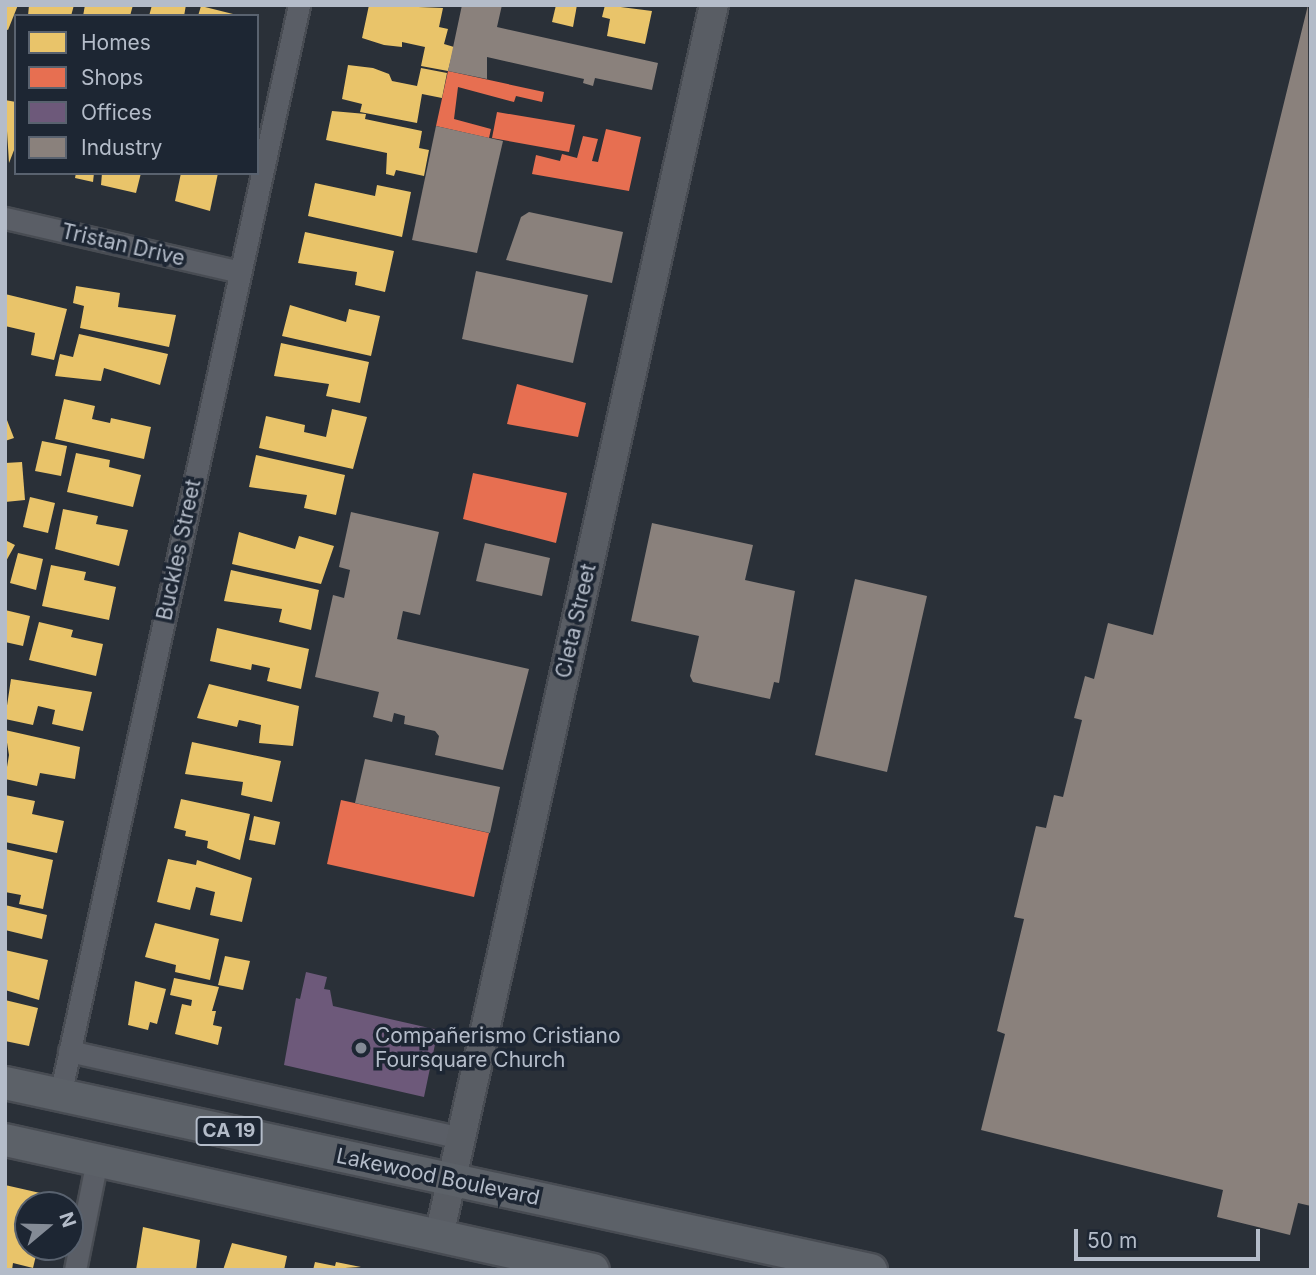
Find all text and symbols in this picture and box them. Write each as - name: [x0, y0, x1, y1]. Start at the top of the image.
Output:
- legend: [14, 14, 259, 175]
- text: Homes: [81, 30, 151, 55]
- text: Shops: [81, 65, 143, 90]
- text: Offices: [81, 100, 152, 125]
- text: Industry: [81, 135, 162, 160]
- street label: Tristan Drive: [59, 219, 187, 271]
- street label: Buckles Street: [152, 477, 206, 623]
- street label: Cleta Street: [551, 561, 601, 681]
- place label: Compañerismo Cristiano Foursquare Church: [375, 1023, 621, 1073]
- marker: Compañerismo Cristiano Foursquare Church: [353, 1040, 369, 1056]
- road number: CA 19: [194, 1116, 264, 1147]
- street label: Lakewood Boulevard: [334, 1143, 542, 1211]
- north arrow: [14, 1191, 84, 1261]
- text: N: [54, 1209, 81, 1230]
- scale bar: [1078, 1216, 1264, 1260]
- text: 50 m: [1087, 1228, 1137, 1253]

